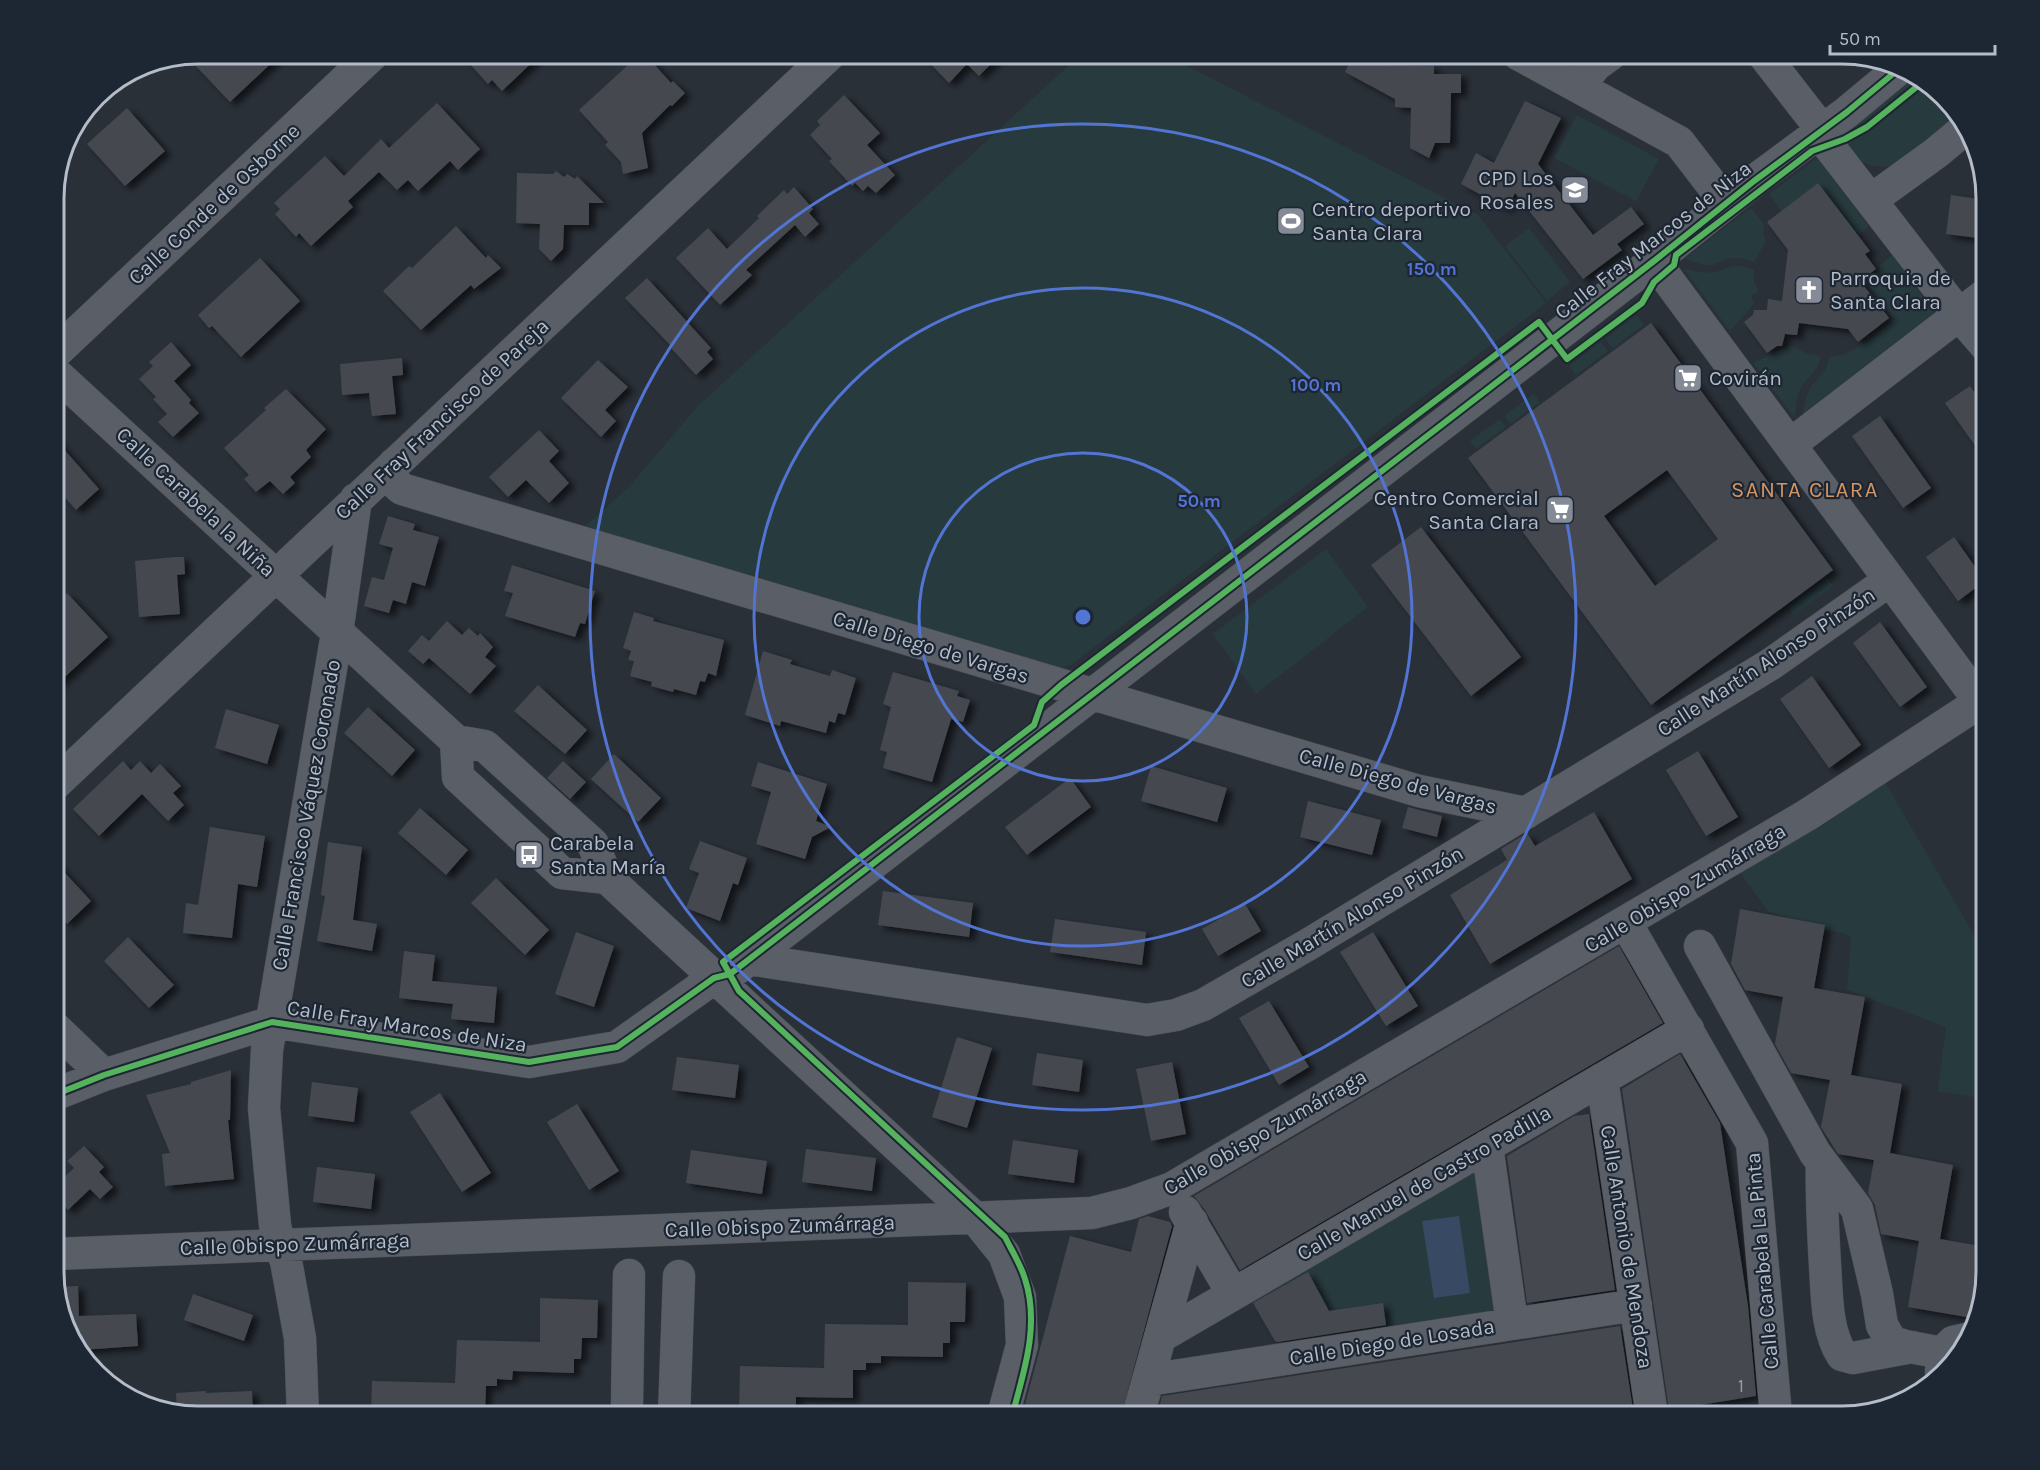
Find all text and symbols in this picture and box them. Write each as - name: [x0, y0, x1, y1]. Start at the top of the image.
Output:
- scale bar: [1830, 18, 1995, 56]
- text: 50 m: [1839, 28, 1881, 50]
- street label: Calle Conde de Osborne: [124, 119, 304, 289]
- street label: Calle Fray Marcos de Niza: [1550, 156, 1756, 324]
- place label: CPD Los Rosales: [1478, 166, 1554, 214]
- school or university icon: CPD Los Rosales: [1559, 174, 1591, 206]
- place label: Centro deportivo Santa Clara: [1312, 197, 1471, 245]
- sports icon: Centro deportivo Santa Clara: [1275, 205, 1307, 237]
- text: 150 m: [1407, 258, 1457, 280]
- place label: Parroquia de Santa Clara: [1830, 266, 1951, 314]
- church icon: Parroquia de Santa Clara: [1793, 274, 1825, 306]
- street label: Calle Fray Francisco de Pareja: [330, 314, 554, 524]
- supermarket icon: Covirán: [1672, 362, 1704, 394]
- place label: Covirán: [1709, 366, 1782, 390]
- text: 100 m: [1291, 374, 1341, 396]
- street label: Calle Carabela la Niña: [112, 422, 280, 582]
- district label: SANTA CLARA: [1731, 477, 1879, 503]
- place label: Centro Comercial Santa Clara: [1374, 486, 1539, 534]
- text: 50 m: [1177, 490, 1221, 512]
- supermarket icon: Centro Comercial Santa Clara: [1544, 494, 1576, 526]
- street label: Calle Martín Alonso Pinzón: [1653, 582, 1879, 742]
- street label: Calle Diego de Vargas: [830, 606, 1032, 688]
- centre of rings: [1073, 607, 1093, 627]
- street label: Calle Francisco Váquez Coronado: [267, 658, 345, 972]
- street label: Calle Diego de Vargas: [1296, 743, 1500, 819]
- street label: Calle Obispo Zumárraga: [1580, 818, 1790, 958]
- place label: Carabela Santa María: [550, 831, 666, 879]
- bus stop icon: Carabela Santa María: [513, 839, 545, 871]
- street label: Calle Martín Alonso Pinzón: [1237, 841, 1467, 993]
- street label: Calle Fray Marcos de Niza: [285, 995, 529, 1057]
- street label: Calle Obispo Zumárraga: [1159, 1064, 1371, 1200]
- street label: Calle Manuel de Castro Padilla: [1293, 1100, 1555, 1266]
- street label: Calle Antonio de Mendoza: [1596, 1123, 1658, 1371]
- street label: Calle Carabela La Pinta: [1741, 1152, 1783, 1370]
- street label: Calle Obispo Zumárraga: [664, 1210, 896, 1242]
- street label: Calle Obispo Zumárraga: [179, 1228, 411, 1260]
- street label: Calle Diego de Losada: [1288, 1314, 1496, 1370]
- house number: 1: [1738, 1375, 1744, 1397]

